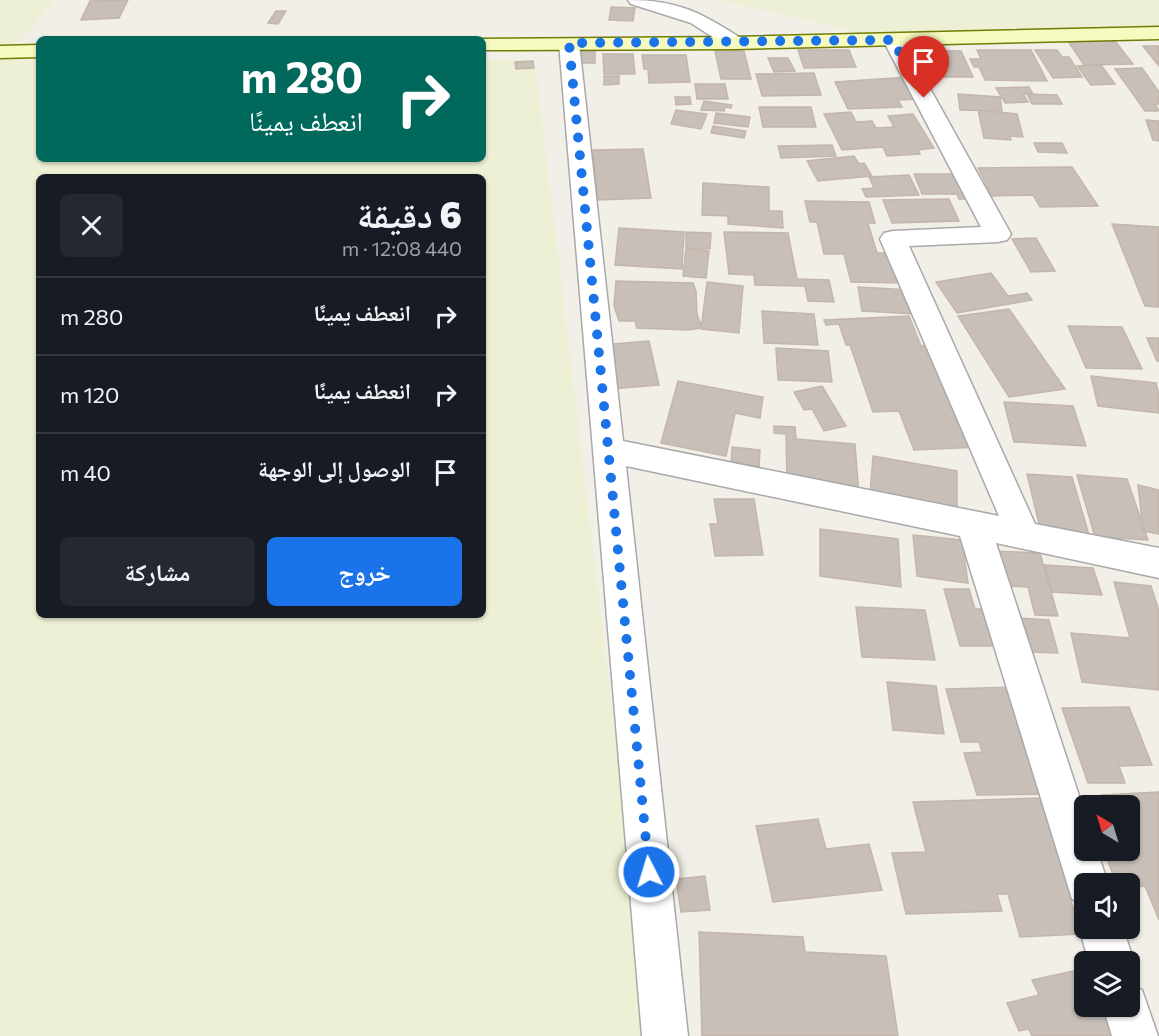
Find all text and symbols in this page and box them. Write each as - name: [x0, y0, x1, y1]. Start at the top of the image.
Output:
- pin: [898, 36, 949, 98]
- icon: arrive: [907, 45, 940, 78]
- text: 280 m: [241, 50, 363, 102]
- icon: right: [384, 60, 462, 138]
- text: انعطف يمينًا: [249, 104, 363, 137]
- text: 6 دقيقة: [357, 191, 462, 235]
- button: close: [60, 194, 123, 257]
- text: 440 m · 12:08: [342, 236, 462, 260]
- text: انعطف يمينًا: [313, 299, 411, 326]
- icon: right: [429, 300, 462, 333]
- text: 280 m: [60, 303, 123, 330]
- text: انعطف يمينًا: [313, 377, 411, 404]
- icon: right: [429, 378, 462, 411]
- text: 120 m: [60, 381, 119, 408]
- text: الوصول إلى الوجهة: [258, 455, 411, 482]
- icon: arrive: [429, 456, 462, 489]
- text: 40 m: [60, 459, 111, 486]
- button: مشاركة: [60, 537, 255, 606]
- button: خروج: [267, 537, 462, 606]
- north arrow: [1074, 795, 1140, 861]
- map controls: [1074, 795, 1140, 1017]
- position arrow: [617, 840, 681, 904]
- button: sound: [1074, 873, 1140, 939]
- button: layers: [1074, 951, 1140, 1017]

